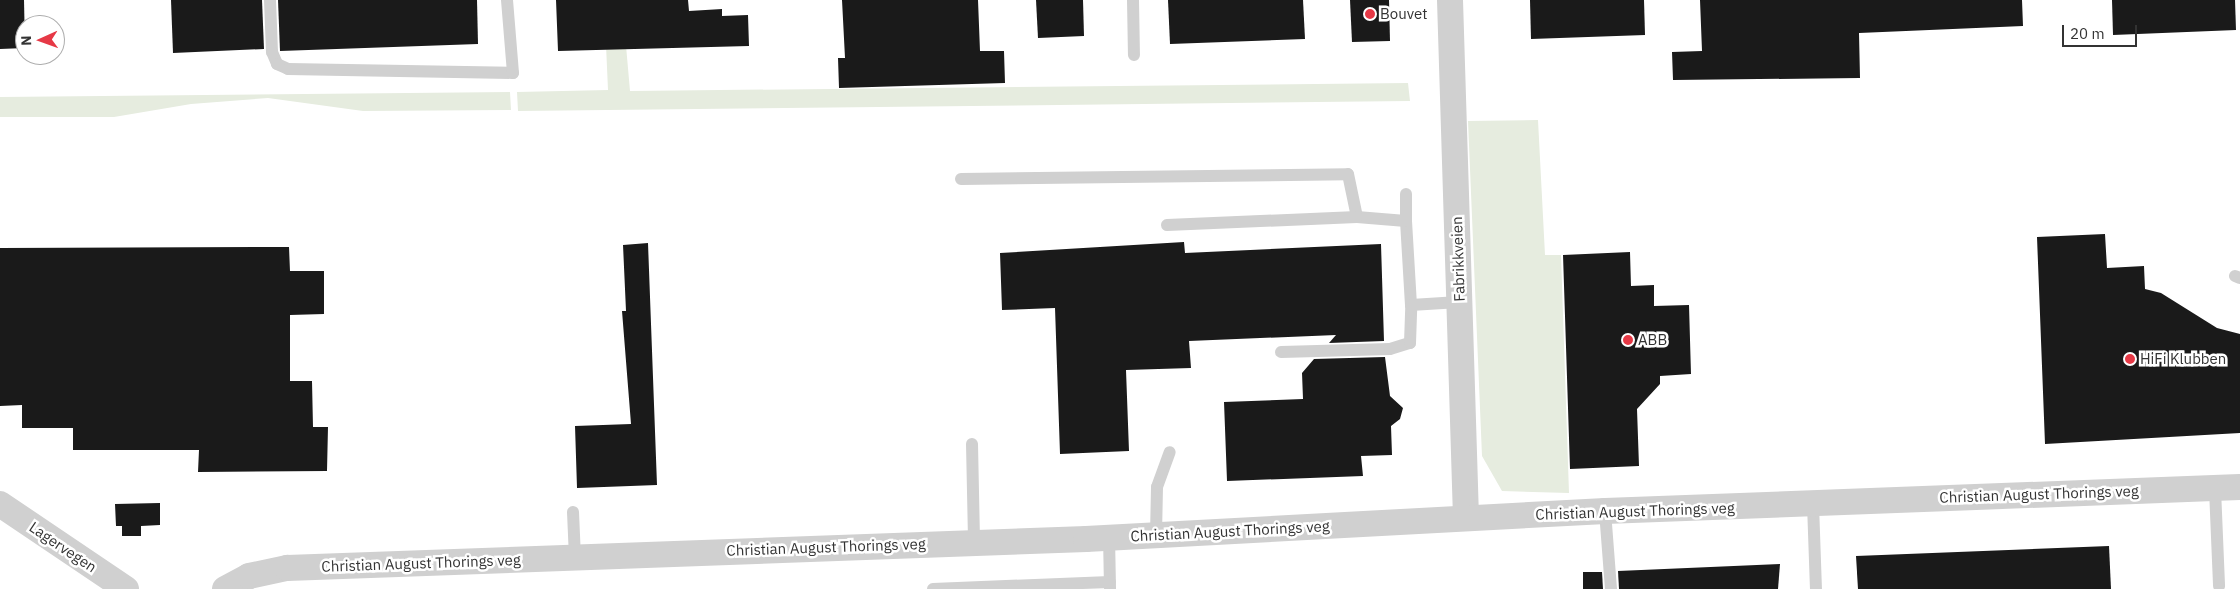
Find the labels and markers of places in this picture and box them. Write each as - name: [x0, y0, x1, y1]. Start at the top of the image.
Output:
- place label: Bouvet: [1380, 5, 1427, 23]
- marker: Bouvet: [1364, 8, 1376, 20]
- place label: ABB: [1638, 331, 1667, 349]
- marker: ABB: [1622, 334, 1634, 346]
- place label: HiFi Klubben: [2140, 350, 2226, 368]
- marker: HiFi Klubben: [2124, 353, 2136, 365]

